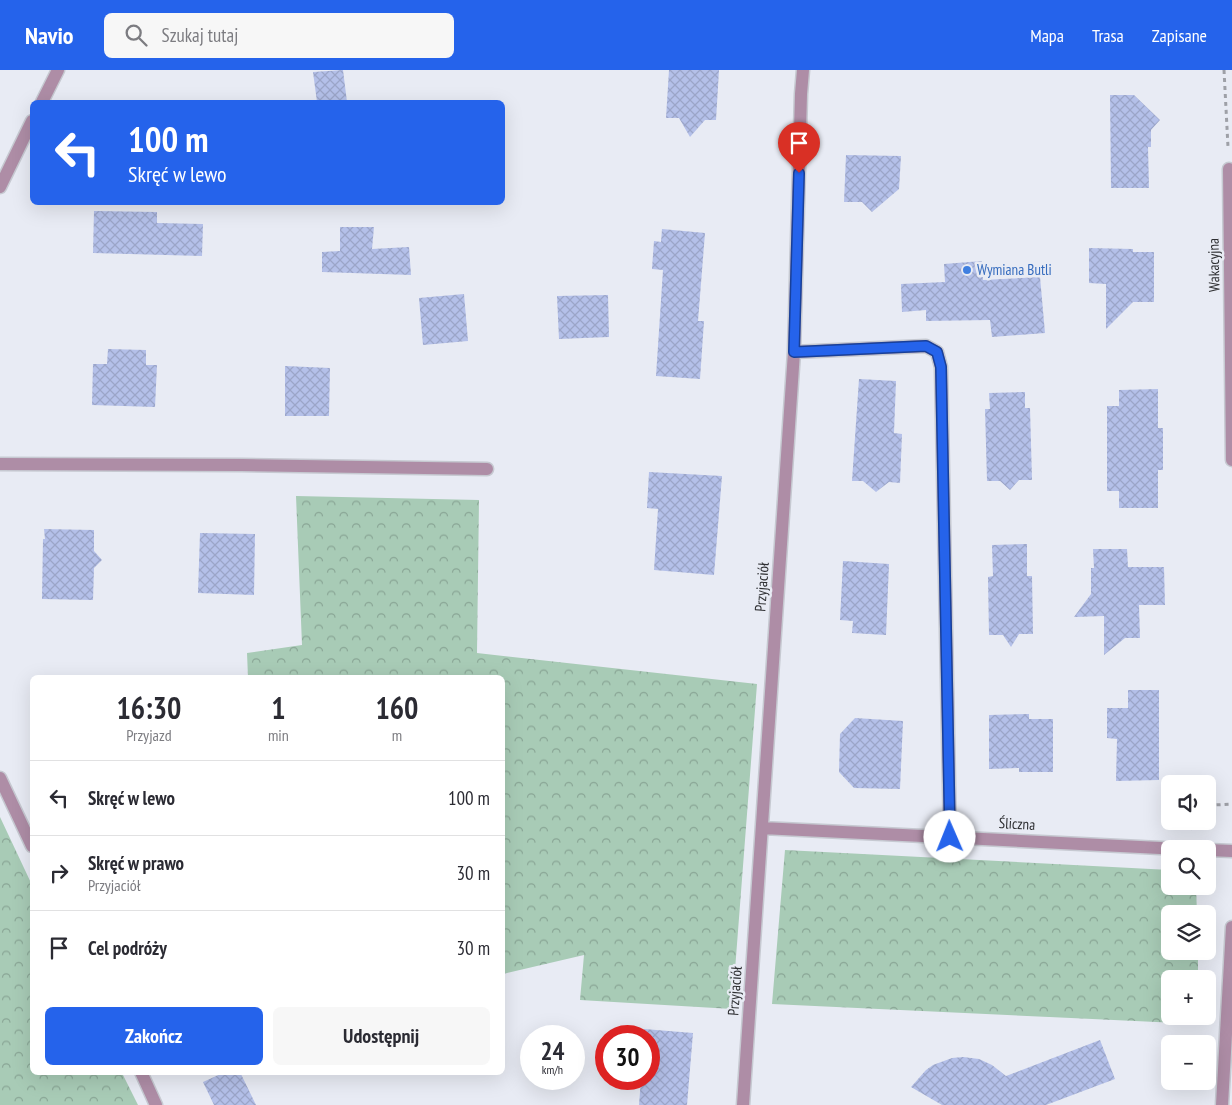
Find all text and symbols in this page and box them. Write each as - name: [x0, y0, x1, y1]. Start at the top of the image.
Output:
- search box: [104, 13, 454, 58]
- text: Navio: [25, 20, 74, 51]
- icon: search: [122, 21, 150, 49]
- text: Szukaj tutaj: [162, 23, 238, 47]
- text: Mapa: [1030, 24, 1064, 47]
- text: Trasa: [1092, 24, 1124, 47]
- text: Zapisane: [1152, 24, 1207, 47]
- text: 100 m: [128, 116, 209, 162]
- icon: left: [45, 120, 110, 185]
- pin: [778, 122, 820, 173]
- icon: arrive: [785, 129, 813, 157]
- text: Skręć w lewo: [128, 160, 226, 188]
- street label: Wakacyjna: [1204, 238, 1223, 292]
- place label: Wymiana Butli: [977, 260, 1052, 279]
- marker: Wymiana Butli: [961, 264, 973, 276]
- street label: Przyjaciół: [750, 561, 773, 612]
- text: 16:30: [117, 688, 181, 727]
- text: 1: [271, 688, 286, 727]
- text: 160: [375, 688, 418, 727]
- text: Przyjazd: [126, 725, 172, 745]
- text: min: [268, 725, 289, 745]
- text: m: [392, 725, 402, 745]
- map controls: [1161, 775, 1216, 1090]
- button: sound: [1161, 775, 1216, 830]
- icon: left: [45, 784, 73, 812]
- text: Skręć w lewo: [88, 786, 175, 810]
- text: 100 m: [448, 786, 490, 810]
- position arrow: [923, 810, 975, 862]
- street label: Śliczna: [998, 813, 1036, 834]
- button: search: [1161, 840, 1216, 895]
- text: Skręć w prawo: [88, 851, 184, 875]
- icon: right: [45, 859, 73, 887]
- text: 30 m: [457, 861, 490, 885]
- text: Przyjaciół: [88, 875, 141, 895]
- button: layers: [1161, 905, 1216, 960]
- icon: arrive: [45, 934, 73, 962]
- text: Cel podróży: [88, 936, 167, 960]
- text: 30 m: [457, 936, 490, 960]
- street label: Przyjaciół: [723, 965, 746, 1016]
- button: +: [1161, 970, 1216, 1025]
- button: Zakończ: [45, 1007, 263, 1065]
- button: Udostępnij: [273, 1007, 490, 1065]
- speed limit sign: 30: [595, 1025, 660, 1090]
- text: 24: [541, 1035, 564, 1067]
- button: −: [1161, 1035, 1216, 1090]
- text: km/h: [542, 1062, 563, 1077]

